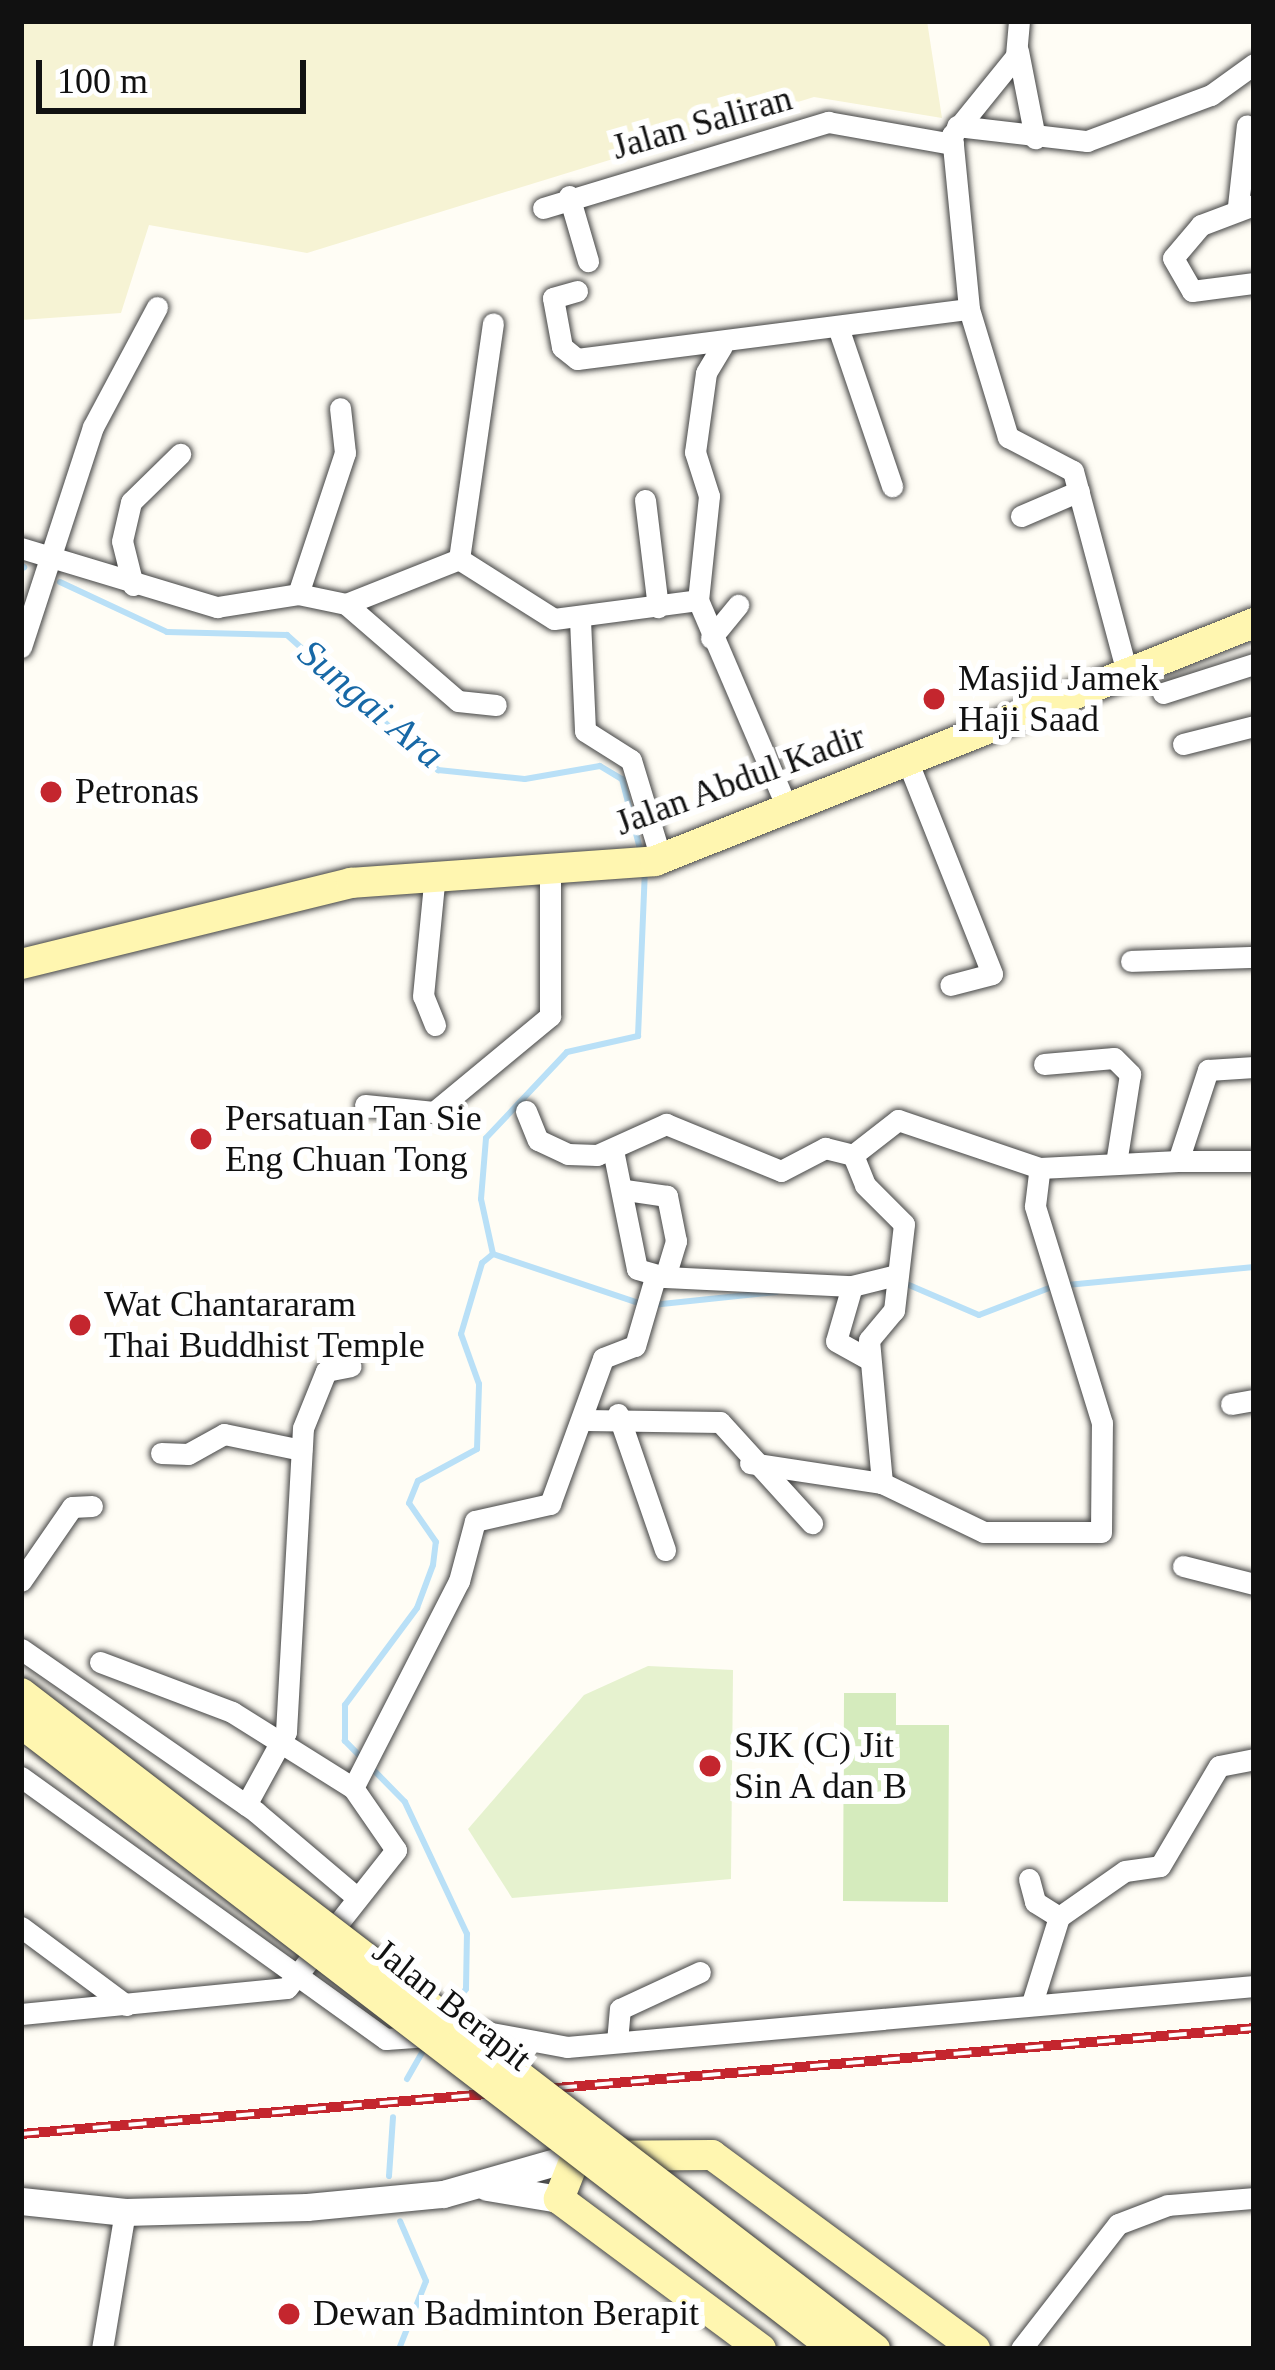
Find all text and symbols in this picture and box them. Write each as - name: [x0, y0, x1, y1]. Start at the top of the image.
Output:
- scale bar: [42, 36, 312, 110]
- text: 100 m: [57, 61, 148, 101]
- street label: Jalan Saliran: [607, 77, 797, 169]
- water label: Sungai Ara: [288, 629, 454, 779]
- place label: Masjid Jamek Haji Saad: [958, 656, 1159, 741]
- marker: Masjid Jamek Haji Saad: [921, 686, 947, 712]
- street label: Jalan Abdul Kadir: [609, 715, 871, 845]
- place label: Petronas: [75, 770, 199, 814]
- marker: Petronas: [38, 779, 64, 805]
- place label: Persatuan Tan Sie Eng Chuan Tong: [225, 1096, 482, 1181]
- marker: Persatuan Tan Sie Eng Chuan Tong: [188, 1126, 214, 1152]
- place label: Wat Chantararam Thai Buddhist Temple: [104, 1282, 425, 1367]
- marker: Wat Chantararam Thai Buddhist Temple: [67, 1312, 93, 1338]
- place label: SJK (C) Jit Sin A dan B: [734, 1723, 911, 1808]
- marker: SJK (C) Jit Sin A dan B: [697, 1753, 723, 1779]
- street label: Jalan Berapit: [364, 1930, 540, 2080]
- place label: Dewan Badminton Berapit: [313, 2292, 699, 2336]
- marker: Dewan Badminton Berapit: [276, 2301, 302, 2327]

